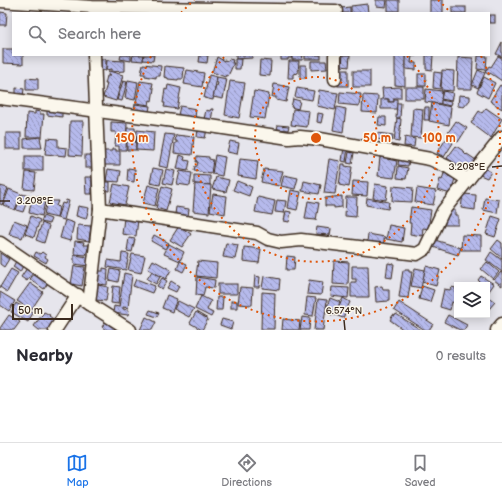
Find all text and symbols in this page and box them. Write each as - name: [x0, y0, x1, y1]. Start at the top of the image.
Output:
- search box: [12, 12, 490, 56]
- icon: search: [26, 23, 48, 45]
- text: Search here: [58, 25, 141, 44]
- text: 150 m: [116, 131, 148, 146]
- centre of rings: [309, 131, 323, 145]
- text: 50 m: [363, 131, 391, 146]
- text: 100 m: [422, 131, 456, 146]
- text: 3.208°E: [449, 161, 486, 173]
- text: 3.208°E: [17, 195, 54, 207]
- map controls: [454, 282, 490, 318]
- button: layers: [454, 282, 490, 318]
- scale bar: [12, 302, 73, 321]
- text: 50 m: [18, 304, 43, 317]
- text: 6.574°N: [326, 305, 362, 317]
- text: Nearby: [16, 346, 73, 366]
- text: 0 results: [436, 348, 486, 364]
- tab: Map: [66, 452, 89, 489]
- tab: Directions: [221, 452, 272, 489]
- tab: Saved: [405, 452, 436, 489]

